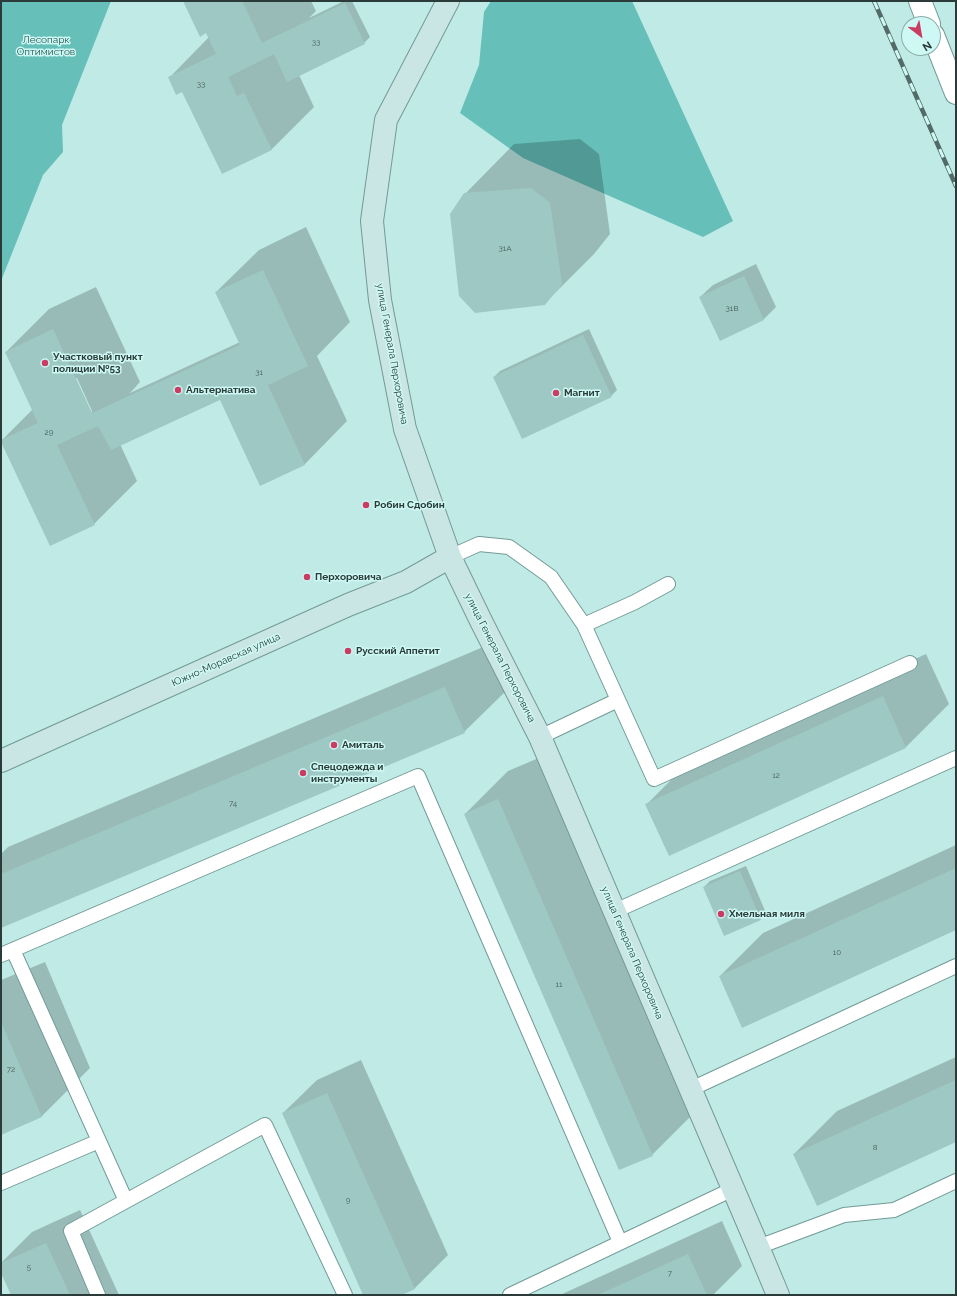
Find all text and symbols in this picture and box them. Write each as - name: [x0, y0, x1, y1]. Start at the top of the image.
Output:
- north arrow: [901, 16, 941, 56]
- park label: Лесопарк Оптимистов: [17, 34, 75, 58]
- house number: 33: [312, 38, 320, 48]
- text: N: [920, 38, 934, 54]
- house number: 33: [197, 80, 205, 90]
- house number: 31А: [498, 244, 512, 254]
- street label: улица Генерала Перхоровича: [374, 283, 410, 425]
- house number: 31В: [725, 304, 739, 314]
- place label: Участковый пункт полиции №53: [53, 351, 143, 374]
- marker: Участковый пункт полиции №53: [40, 358, 50, 368]
- house number: 31: [255, 368, 263, 378]
- place label: Альтернатива: [186, 384, 255, 396]
- marker: Альтернатива: [173, 385, 183, 395]
- place label: Магнит: [564, 387, 600, 399]
- marker: Магнит: [551, 388, 561, 398]
- house number: 29: [45, 428, 53, 438]
- place label: Робин Сдобин: [374, 499, 445, 511]
- marker: Робин Сдобин: [361, 500, 371, 510]
- place label: Перхоровича: [315, 571, 381, 583]
- marker: Перхоровича: [302, 572, 312, 582]
- street label: улица Генерала Перхоровича: [462, 592, 538, 724]
- street label: Южно-Моравская улица: [170, 631, 282, 689]
- place label: Русский Аппетит: [356, 645, 440, 657]
- marker: Русский Аппетит: [343, 646, 353, 656]
- place label: Амиталь: [342, 739, 384, 751]
- marker: Амиталь: [329, 740, 339, 750]
- place label: Спецодежда и инструменты: [311, 761, 383, 784]
- marker: Спецодежда и инструменты: [298, 768, 308, 778]
- house number: 12: [772, 771, 780, 781]
- house number: 74: [229, 799, 237, 809]
- street label: улица Генерала Перхоровича: [599, 885, 665, 1021]
- place label: Хмельная миля: [729, 908, 805, 920]
- marker: Хмельная миля: [716, 909, 726, 919]
- house number: 10: [833, 948, 841, 958]
- house number: 11: [556, 980, 562, 990]
- house number: 72: [7, 1065, 15, 1075]
- house number: 8: [873, 1143, 877, 1153]
- house number: 9: [346, 1196, 350, 1206]
- house number: 5: [27, 1263, 31, 1273]
- house number: 7: [668, 1269, 672, 1279]

